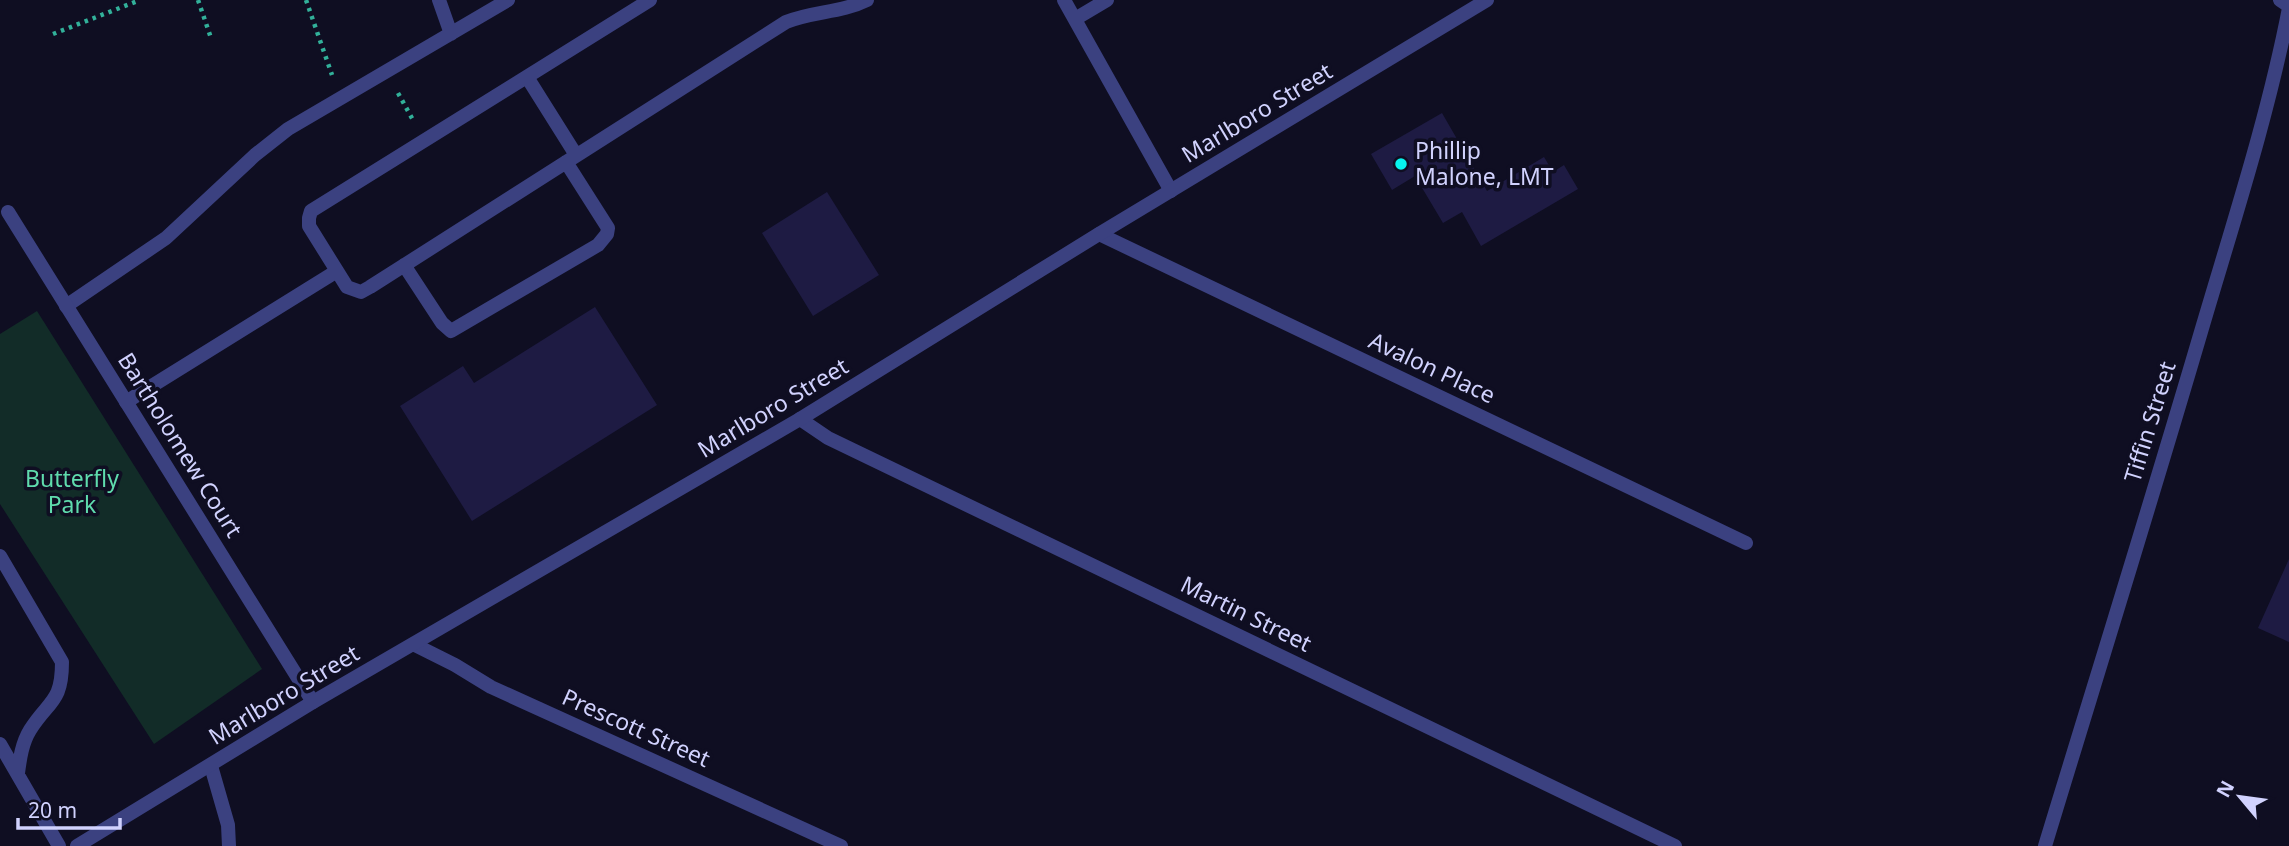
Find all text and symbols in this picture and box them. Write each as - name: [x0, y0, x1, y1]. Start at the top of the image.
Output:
- street label: Marlboro Street: [1175, 55, 1338, 170]
- place label: Phillip Malone, LMT: [1415, 134, 1554, 192]
- marker: Phillip Malone, LMT: [1393, 156, 1409, 172]
- street label: Avalon Place: [1364, 324, 1501, 410]
- street label: Bartholomew Court: [111, 346, 251, 543]
- street label: Marlboro Street: [691, 350, 854, 465]
- street label: Tiffin Street: [2115, 357, 2183, 486]
- park label: Butterfly Park: [25, 462, 119, 520]
- street label: Martin Street: [1176, 568, 1317, 659]
- street label: Marlboro Street: [202, 637, 365, 752]
- street label: Prescott Street: [557, 680, 715, 774]
- north arrow: [2205, 762, 2275, 832]
- text: N: [2210, 776, 2240, 802]
- scale bar: [18, 786, 119, 830]
- text: 20 m: [28, 796, 77, 824]

